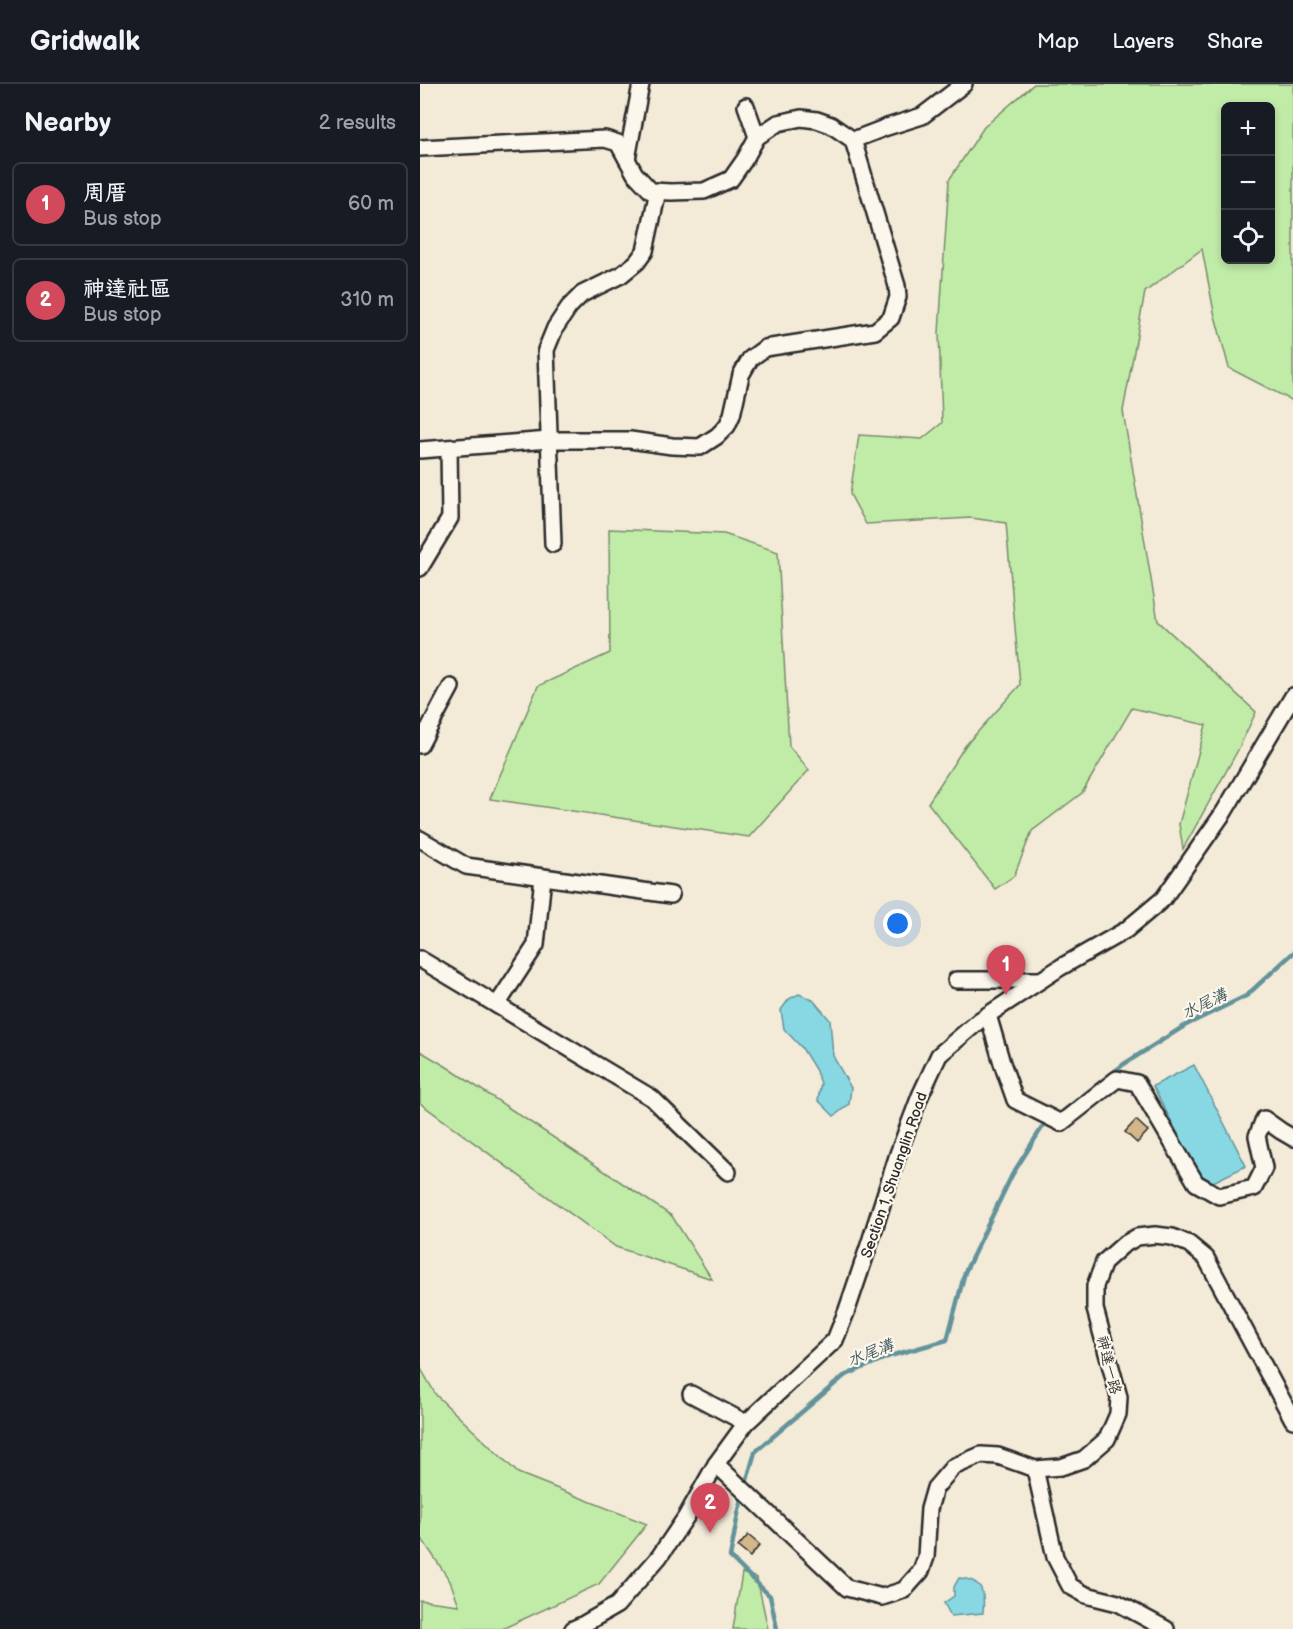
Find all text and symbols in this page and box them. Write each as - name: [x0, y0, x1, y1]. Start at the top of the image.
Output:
- text: Gridwalk: [30, 25, 140, 58]
- text: Map: [1037, 29, 1079, 54]
- text: Layers: [1112, 29, 1174, 54]
- text: Share: [1207, 29, 1263, 54]
- map controls: [1221, 102, 1275, 264]
- button: +: [1221, 102, 1275, 156]
- text: Nearby: [24, 108, 111, 139]
- text: 2 results: [319, 111, 396, 135]
- button: −: [1221, 156, 1275, 210]
- text: 周厝: [83, 180, 127, 207]
- text: 1: [41, 192, 50, 216]
- text: 60 m: [348, 192, 394, 216]
- text: Bus stop: [83, 207, 162, 231]
- button: locate: [1221, 210, 1275, 264]
- text: 神達社區: [83, 276, 171, 303]
- text: 2: [40, 288, 51, 312]
- text: 310 m: [340, 288, 394, 312]
- text: Bus stop: [83, 303, 162, 327]
- your location: [883, 909, 912, 938]
- pin: 1: [986, 946, 1026, 995]
- water label: 水尾溝: [1179, 984, 1232, 1023]
- street label: Section 1, Shuanglin Road: [857, 1090, 932, 1261]
- street label: 神達一路: [1092, 1334, 1125, 1397]
- water label: 水尾溝: [845, 1335, 898, 1371]
- pin: 2: [690, 1484, 730, 1533]

